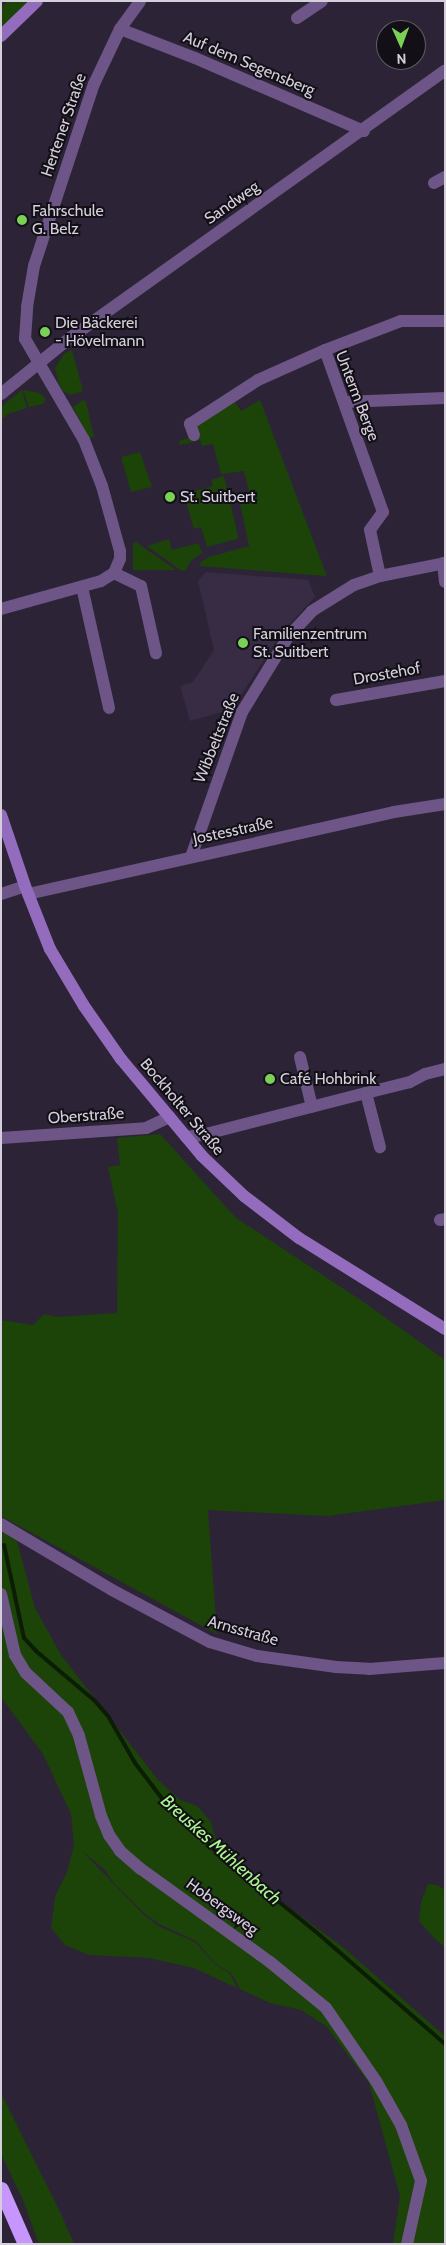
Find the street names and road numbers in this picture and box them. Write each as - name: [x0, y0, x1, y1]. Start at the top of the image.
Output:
- street label: Auf dem Segensberg: [180, 28, 318, 100]
- street label: Hertener Straße: [37, 71, 91, 179]
- street label: Sandweg: [201, 177, 263, 229]
- street label: Unterm Berge: [331, 348, 383, 444]
- street label: Drostehof: [352, 659, 422, 689]
- street label: Wibbeltstraße: [190, 690, 244, 786]
- street label: Jostesstraße: [191, 813, 275, 849]
- street label: Bockholter Straße: [136, 1055, 228, 1159]
- street label: Oberstraße: [47, 1104, 125, 1128]
- street label: Arnsstraße: [206, 1612, 280, 1650]
- street label: Hobergsweg: [182, 1874, 262, 1940]

